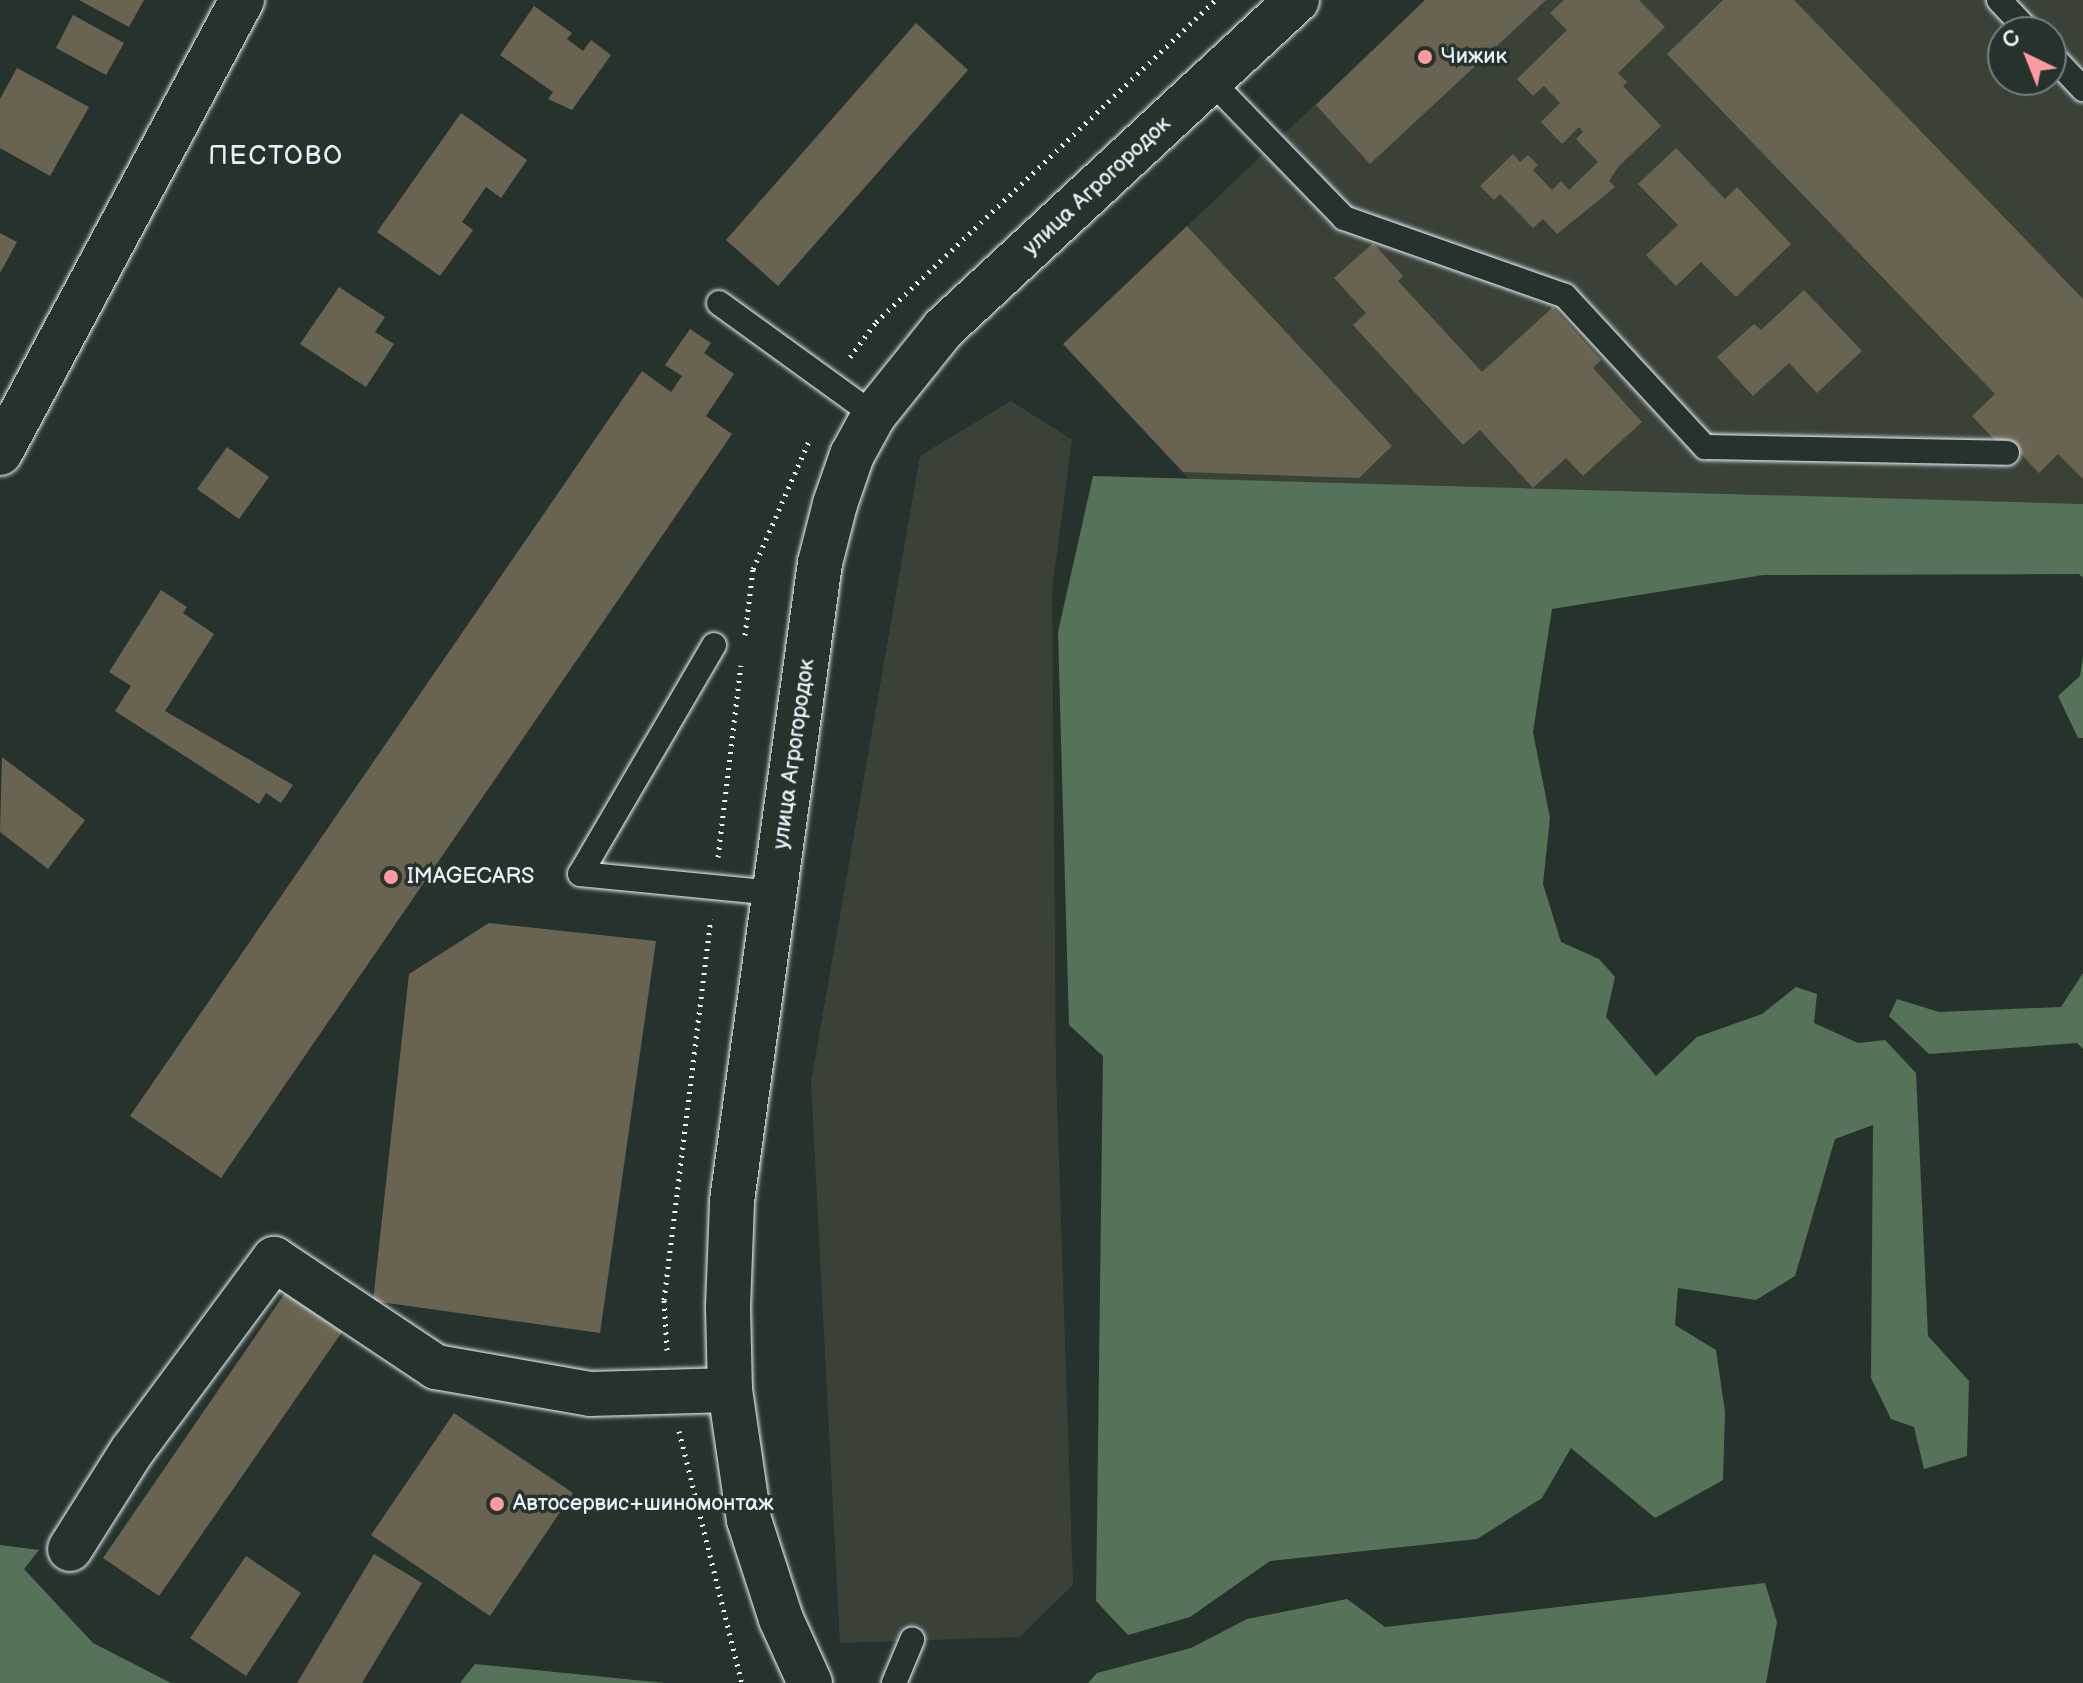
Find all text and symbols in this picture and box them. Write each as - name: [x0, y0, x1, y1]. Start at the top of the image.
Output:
- north arrow: [1987, 16, 2067, 96]
- text: С: [1997, 24, 2026, 55]
- place label: Чижик: [1441, 44, 1507, 70]
- marker: Чижик: [1416, 48, 1434, 66]
- street label: улица Агрогородок: [1018, 111, 1176, 261]
- district label: ПЕСТОВО: [208, 141, 344, 173]
- street label: улица Агрогородок: [768, 657, 820, 851]
- place label: IMAGECARS: [407, 864, 534, 890]
- marker: IMAGECARS: [382, 868, 400, 886]
- place label: Автосервис+шиномонтаж: [513, 1491, 773, 1517]
- marker: Автосервис+шиномонтаж: [488, 1495, 506, 1513]

